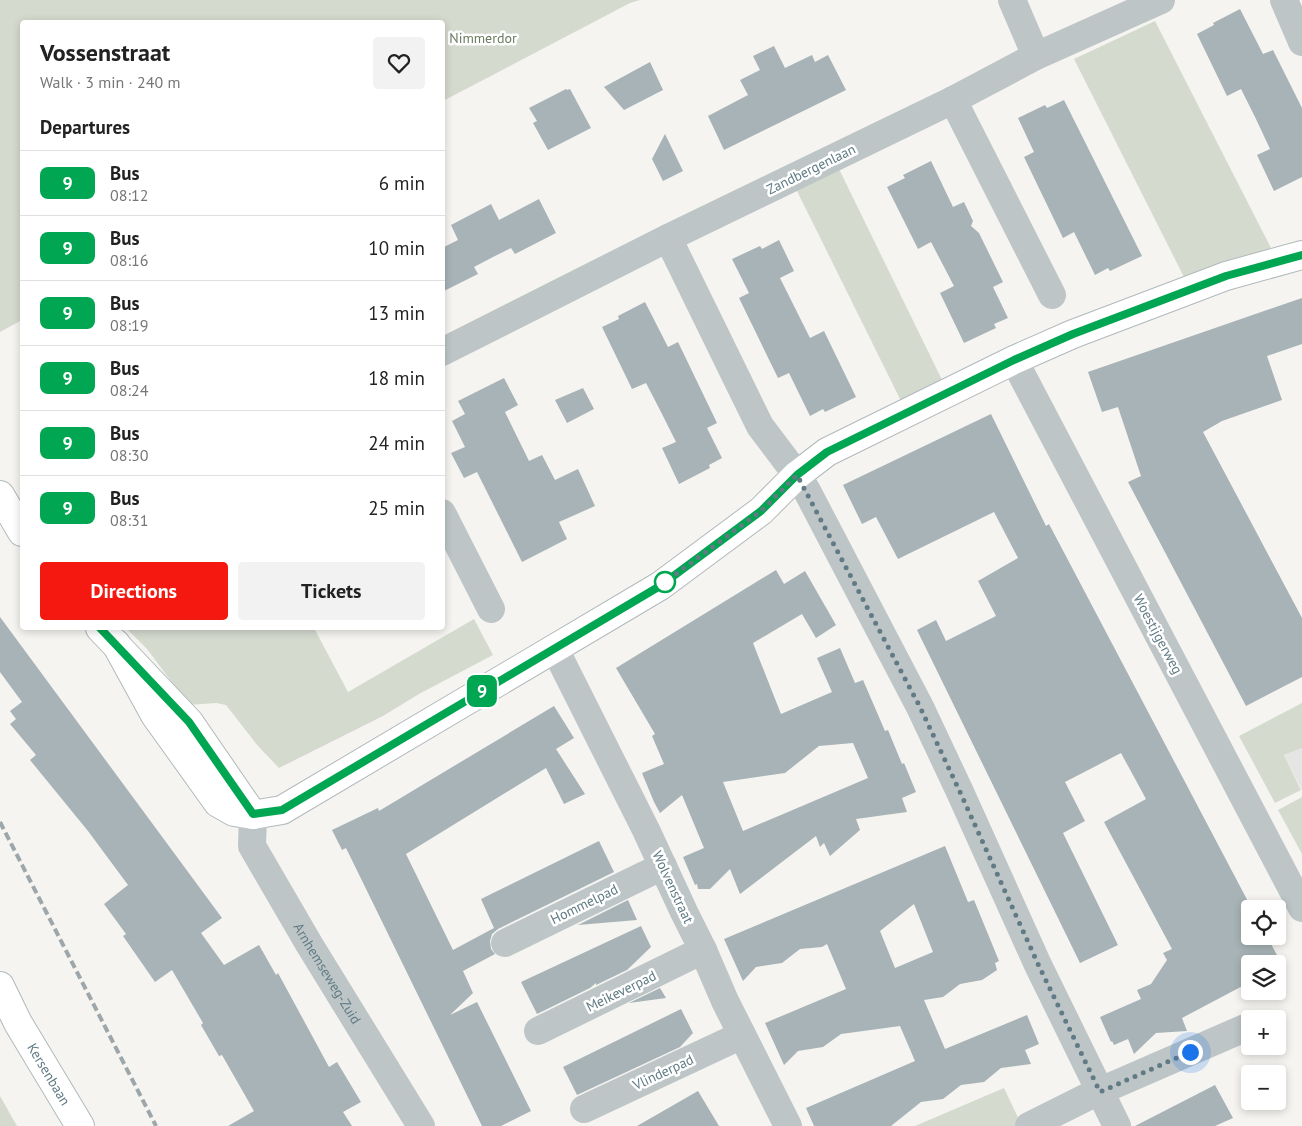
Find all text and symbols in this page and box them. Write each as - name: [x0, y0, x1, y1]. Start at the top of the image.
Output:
- park label: Nimmerdor: [449, 29, 517, 47]
- text: Vossenstraat: [40, 37, 170, 68]
- button: heart: [373, 37, 425, 89]
- text: Walk · 3 min · 240 m: [40, 72, 180, 92]
- text: Departures: [40, 115, 130, 139]
- street label: Zandbergenlaan: [764, 140, 858, 198]
- text: Bus: [110, 161, 139, 185]
- text: 9: [62, 171, 73, 194]
- text: 6 min: [379, 171, 425, 195]
- text: 08:12: [110, 185, 148, 205]
- text: Bus: [110, 226, 139, 250]
- text: 9: [62, 236, 73, 259]
- text: 10 min: [368, 236, 425, 260]
- text: 08:16: [110, 250, 148, 270]
- text: Bus: [110, 291, 139, 315]
- text: 9: [62, 301, 73, 324]
- text: 13 min: [368, 301, 425, 325]
- text: 08:19: [110, 315, 148, 335]
- text: Bus: [110, 356, 139, 380]
- text: 9: [62, 366, 73, 389]
- text: 18 min: [368, 366, 425, 390]
- text: 08:24: [110, 380, 148, 400]
- text: Bus: [110, 421, 139, 445]
- text: 9: [62, 431, 73, 454]
- text: 24 min: [368, 431, 425, 455]
- text: 08:30: [110, 445, 148, 465]
- text: Bus: [110, 486, 139, 510]
- text: 9: [62, 496, 73, 519]
- text: 25 min: [368, 496, 425, 520]
- text: 08:31: [110, 510, 148, 530]
- button: Directions: [40, 562, 228, 620]
- button: Tickets: [238, 562, 425, 620]
- unlabelled marker: [654, 571, 676, 593]
- street label: Woestijgerweg: [1129, 591, 1187, 677]
- line badge: 9: [466, 675, 498, 707]
- text: 9: [477, 679, 487, 702]
- street label: Wolvenstraat: [648, 848, 698, 926]
- street label: Hommelpad: [547, 880, 621, 928]
- map controls: [1241, 900, 1286, 1110]
- button: locate: [1241, 900, 1286, 945]
- street label: Arnhemseweg-Zuid: [290, 920, 365, 1027]
- button: layers: [1241, 955, 1286, 1000]
- street label: Meikeverpad: [583, 966, 659, 1016]
- button: +: [1241, 1010, 1286, 1055]
- street label: Kersenbaan: [23, 1040, 75, 1109]
- your location: [1178, 1040, 1203, 1065]
- street label: Vlinderpad: [629, 1050, 696, 1094]
- button: −: [1241, 1065, 1286, 1110]

